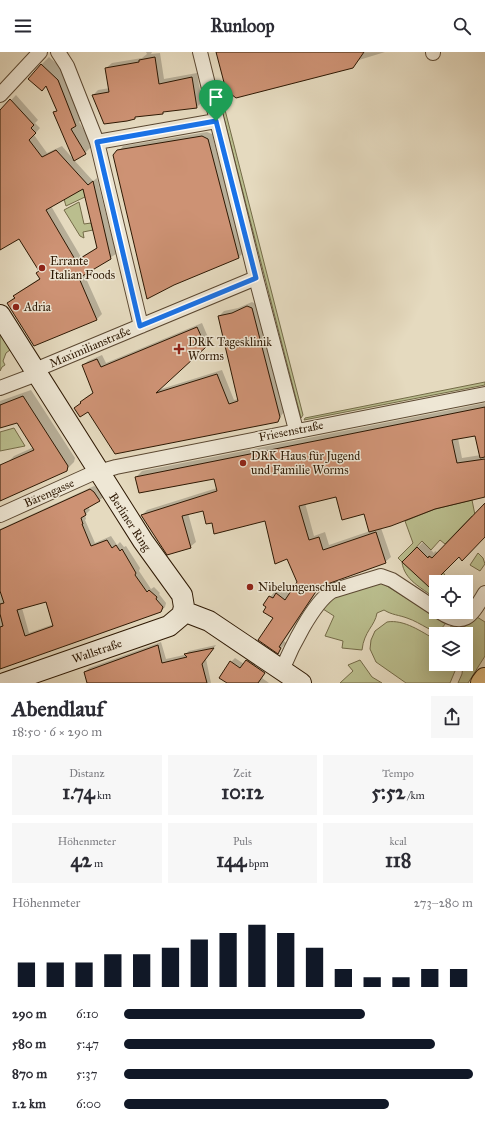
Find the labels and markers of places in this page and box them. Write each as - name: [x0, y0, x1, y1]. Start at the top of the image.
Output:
- pin: [199, 80, 233, 121]
- place label: Errante Italian Foods: [50, 254, 115, 282]
- marker: Errante Italian Foods: [37, 263, 47, 273]
- place label: Adria: [23, 300, 52, 314]
- marker: Adria: [11, 302, 21, 312]
- place label: DRK Tagesklinik Worms: [188, 335, 272, 363]
- marker: DRK Tagesklinik Worms: [173, 343, 185, 355]
- place label: DRK Haus für Jugend und Familie Worms: [251, 449, 360, 477]
- marker: DRK Haus für Jugend und Familie Worms: [238, 458, 248, 468]
- place label: Nibelungenschule: [258, 580, 346, 595]
- marker: Nibelungenschule: [245, 582, 255, 592]

